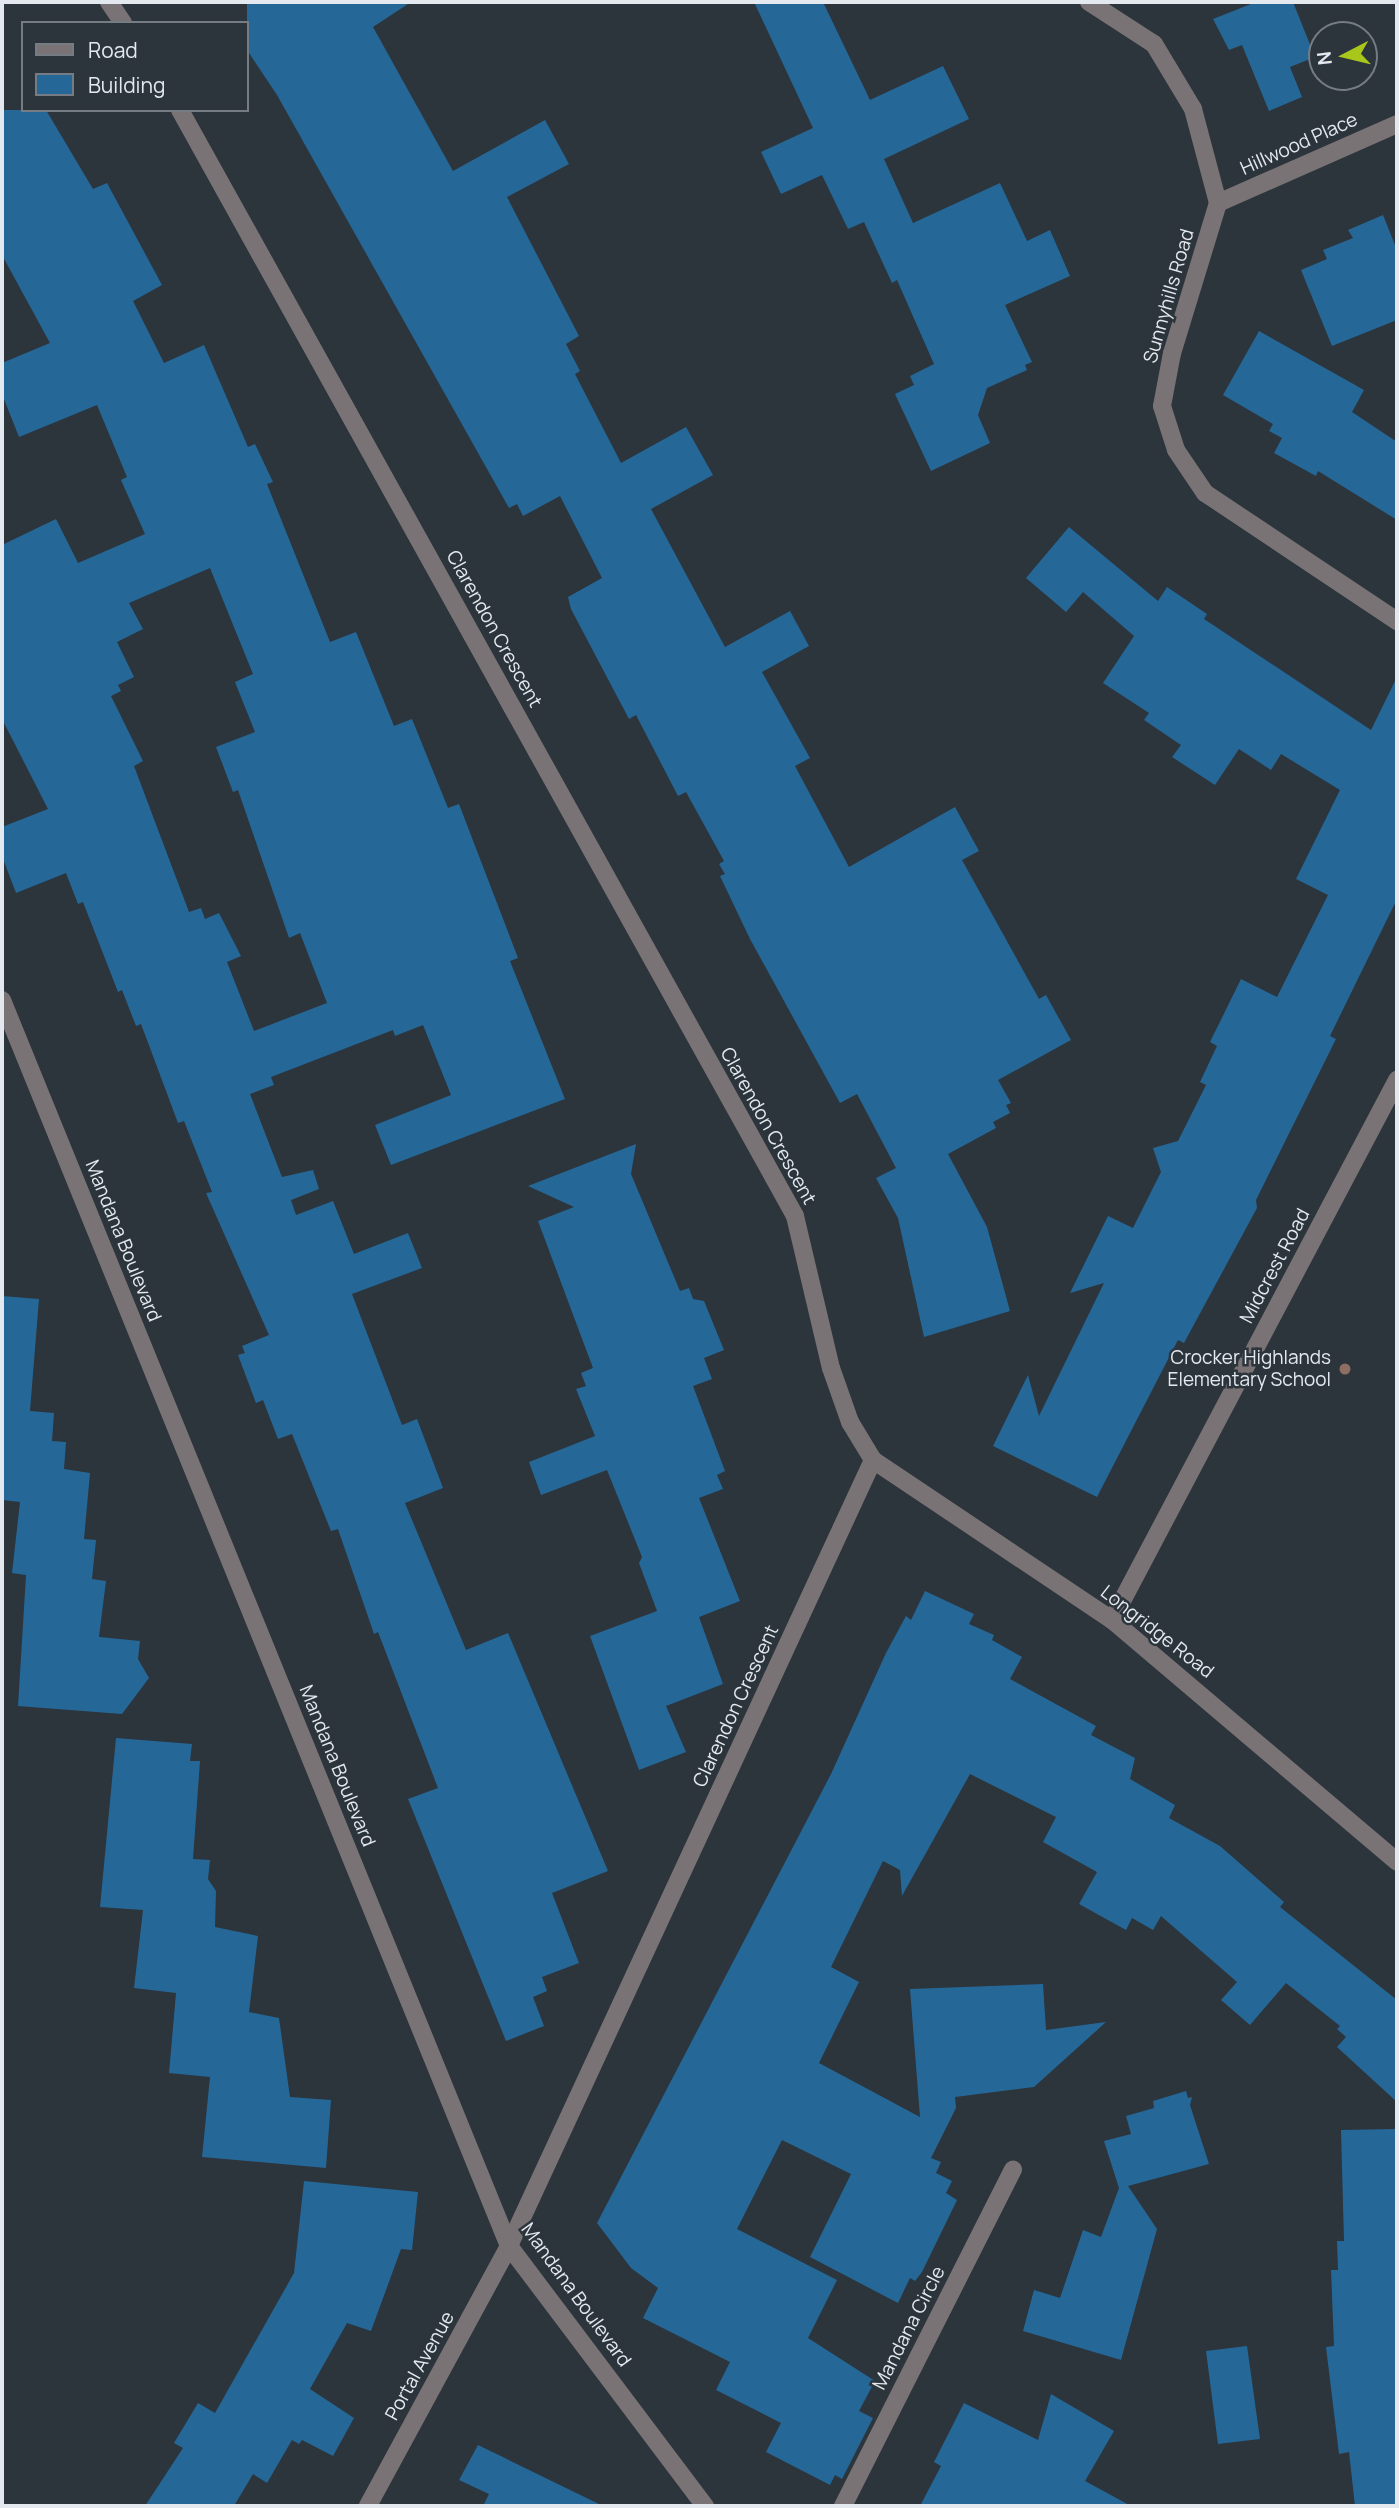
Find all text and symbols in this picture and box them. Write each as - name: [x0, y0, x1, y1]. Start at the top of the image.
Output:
- legend: [21, 21, 248, 112]
- north arrow: [1308, 21, 1378, 91]
- text: Road: [88, 36, 138, 64]
- text: N: [1310, 50, 1338, 67]
- text: Building: [88, 71, 165, 99]
- street label: Hillwood Place: [1237, 108, 1361, 180]
- street label: Sunnyhills Road: [1139, 226, 1199, 366]
- street label: Clarendon Crescent: [441, 546, 547, 712]
- street label: Clarendon Crescent: [715, 1043, 821, 1209]
- street label: Mandana Boulevard: [80, 1157, 166, 1325]
- street label: Midcrest Road: [1235, 1205, 1315, 1327]
- place label: Crocker Highlands Elementary School: [1168, 1347, 1331, 1391]
- marker: Crocker Highlands Elementary School: [1337, 1361, 1353, 1377]
- street label: Longridge Road: [1096, 1581, 1218, 1683]
- street label: Clarendon Crescent: [688, 1621, 784, 1791]
- street label: Mandana Boulevard: [294, 1682, 380, 1850]
- street label: Mandana Boulevard: [516, 2219, 636, 2371]
- street label: Mandana Circle: [868, 2262, 950, 2394]
- street label: Portal Avenue: [381, 2308, 459, 2424]

